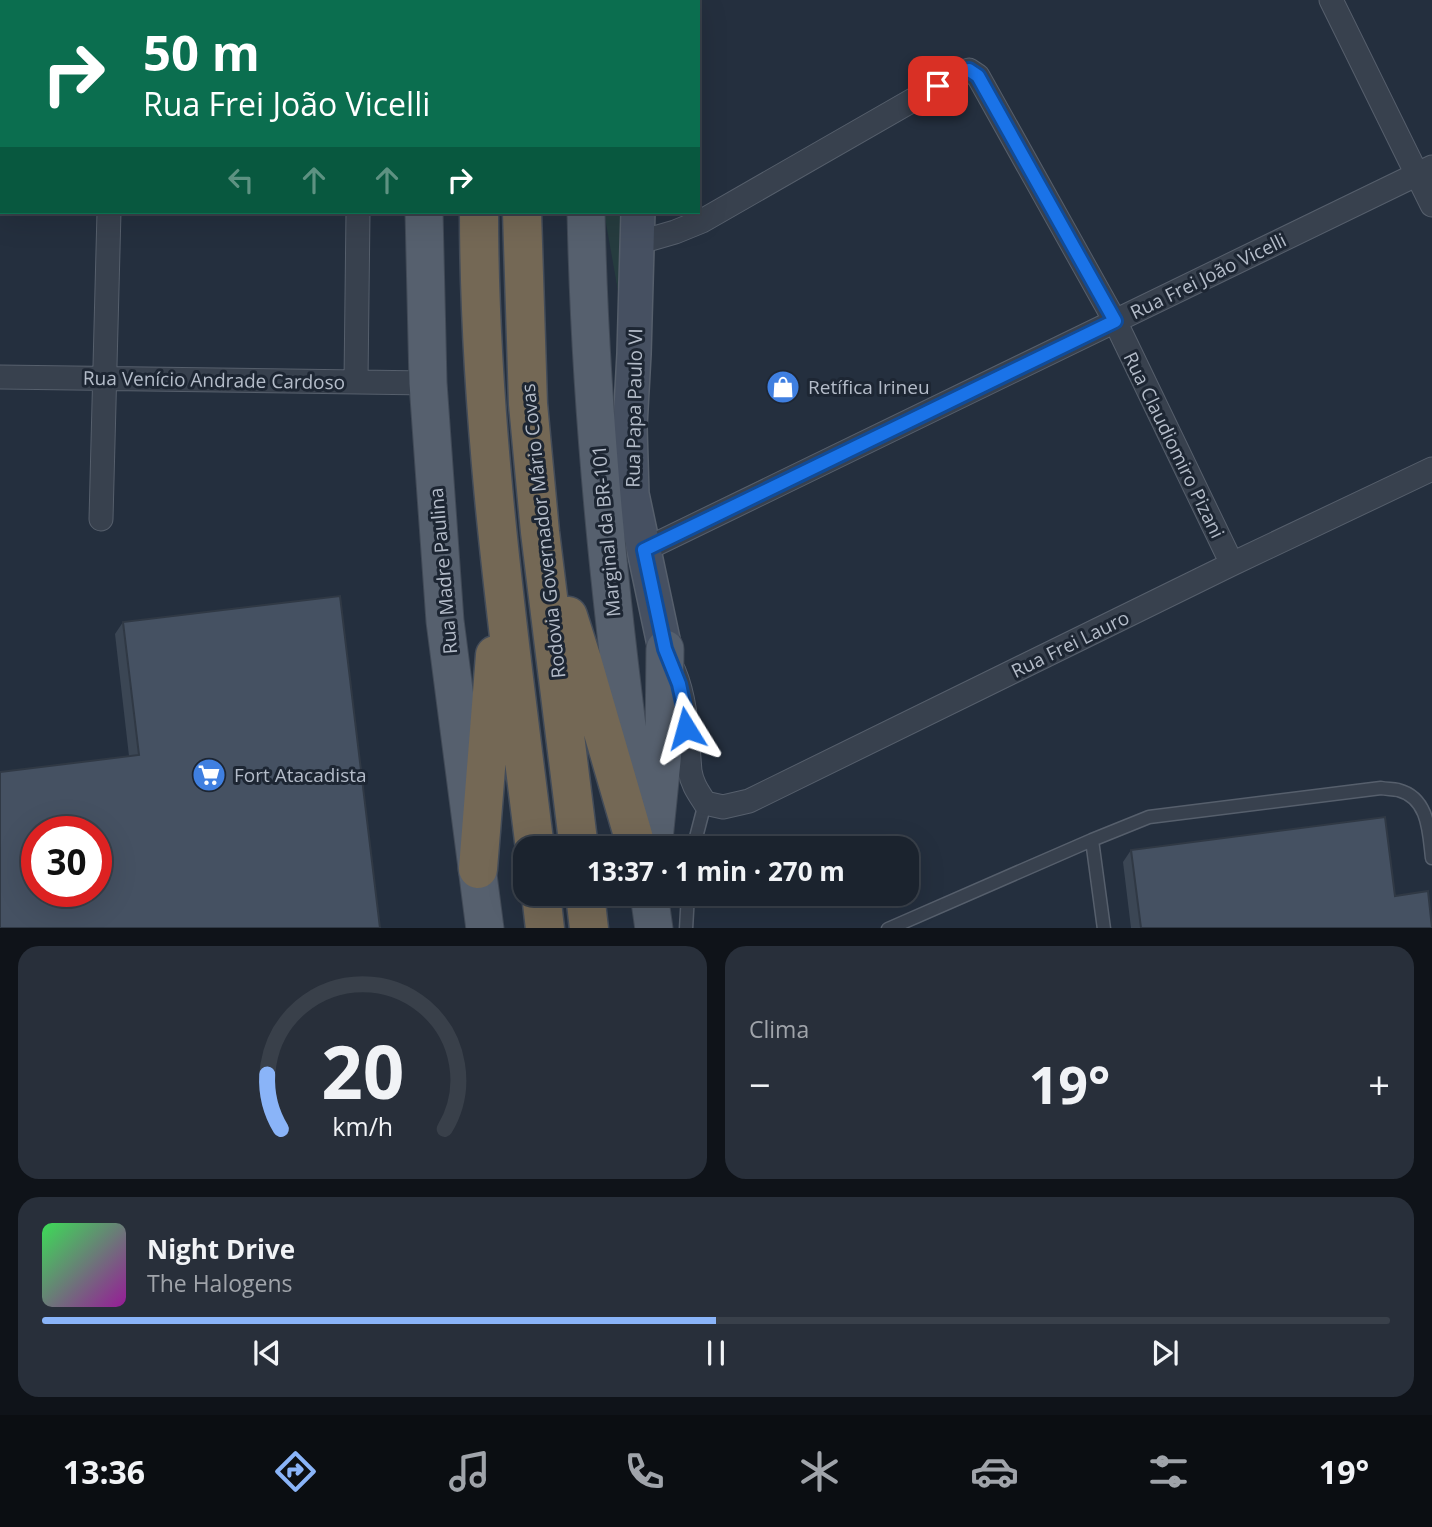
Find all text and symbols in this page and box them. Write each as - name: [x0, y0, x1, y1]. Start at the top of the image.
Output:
- text: 50 m: [143, 19, 260, 85]
- icon: right: [28, 28, 119, 119]
- pin: [908, 56, 968, 116]
- icon: arrive: [919, 67, 957, 105]
- text: Rua Frei João Vicelli: [143, 82, 430, 125]
- icon: left: [222, 161, 260, 199]
- icon: ahead: [295, 161, 333, 199]
- icon: ahead: [368, 161, 406, 199]
- icon: right: [441, 161, 479, 199]
- street label: Rua Frei João Vicelli: [1126, 227, 1290, 325]
- street label: Rua Papa Paulo VI: [620, 328, 648, 488]
- street label: Rua Claudiomiro Pizani: [1118, 347, 1230, 543]
- street label: Rua Venício Andrade Cardoso: [83, 365, 345, 395]
- shop icon: Retífica Irineu: [764, 368, 802, 406]
- place label: Retífica Irineu: [808, 374, 930, 400]
- street label: Rodovia Governador Mário Covas: [515, 382, 571, 680]
- street label: Marginal da BR-101: [586, 444, 626, 618]
- street label: Rua Madre Paulina: [423, 487, 463, 655]
- street label: Rua Frei Lauro: [1007, 604, 1133, 684]
- position arrow: [649, 691, 723, 765]
- supermarket icon: Fort Atacadista: [190, 756, 228, 794]
- place label: Fort Atacadista: [234, 762, 367, 788]
- speed limit sign: 30: [21, 816, 112, 907]
- text: 13:37 · 1 min · 270 m: [587, 853, 845, 889]
- text: Clima: [749, 1013, 809, 1045]
- text: 20: [321, 1021, 404, 1120]
- text: 19°: [1029, 1048, 1110, 1119]
- text: −: [749, 1058, 771, 1110]
- text: +: [1368, 1058, 1390, 1110]
- text: km/h: [332, 1108, 393, 1142]
- text: Night Drive: [147, 1231, 295, 1267]
- text: The Halogens: [147, 1267, 293, 1299]
- icon: previous: [248, 1334, 286, 1372]
- icon: pause: [697, 1334, 735, 1372]
- icon: next: [1146, 1334, 1184, 1372]
- icon: directions: [271, 1447, 320, 1496]
- icon: music: [445, 1447, 494, 1496]
- icon: phone: [620, 1447, 669, 1496]
- icon: climate: [795, 1447, 844, 1496]
- icon: car: [970, 1447, 1019, 1496]
- icon: filters: [1144, 1447, 1193, 1496]
- text: 13:36: [63, 1450, 145, 1493]
- text: 19°: [1319, 1450, 1369, 1493]

